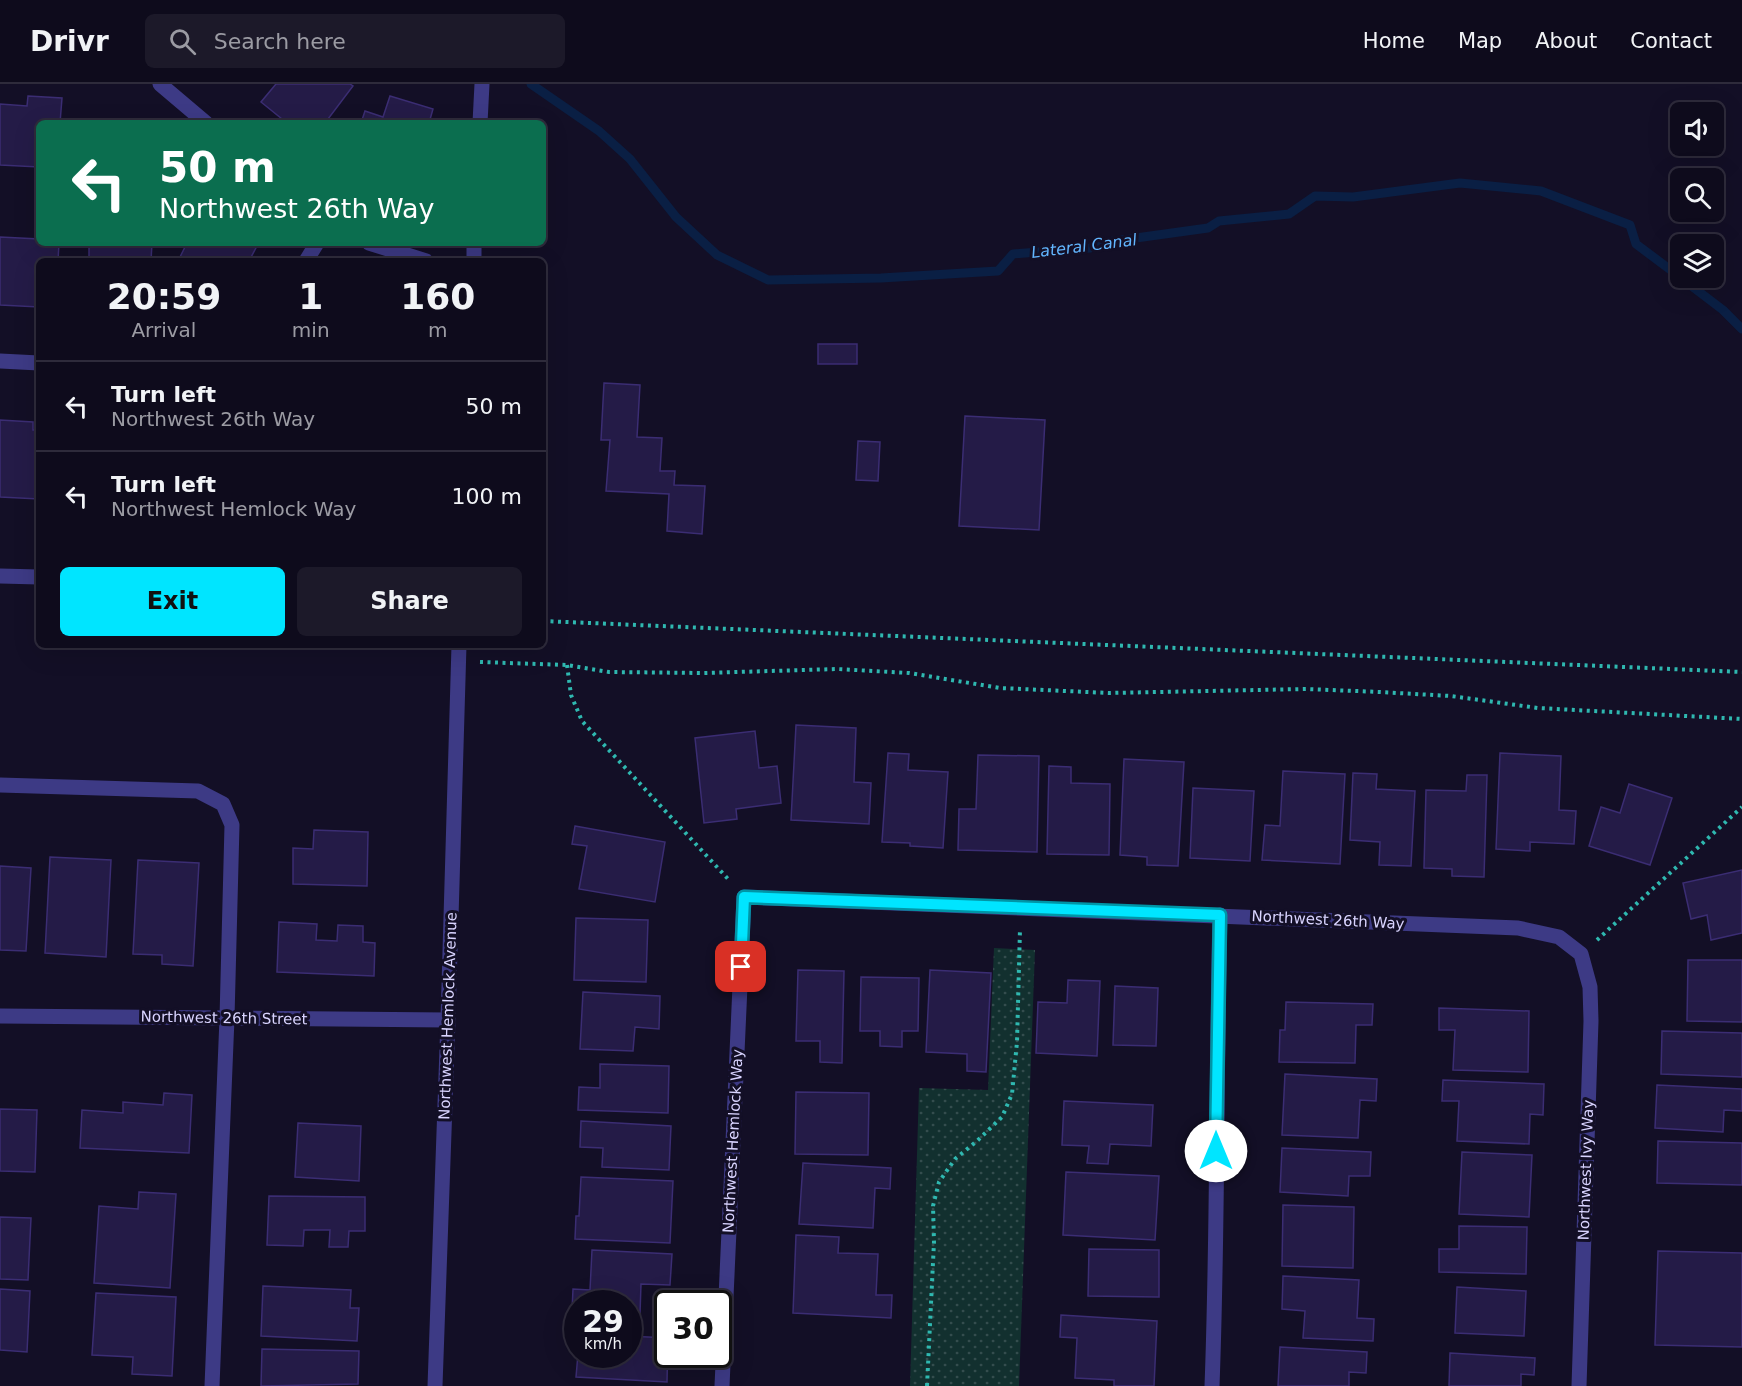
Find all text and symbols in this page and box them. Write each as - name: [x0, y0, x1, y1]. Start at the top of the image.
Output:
- search box: [145, 14, 565, 68]
- text: Drivr: [30, 25, 109, 58]
- icon: search: [166, 25, 199, 58]
- text: Search here: [214, 29, 346, 54]
- text: Home: [1363, 29, 1425, 53]
- text: Map: [1458, 29, 1502, 53]
- text: About: [1535, 29, 1597, 53]
- text: Contact: [1630, 29, 1712, 53]
- map controls: [1670, 102, 1724, 288]
- button: sound: [1670, 102, 1724, 156]
- text: 50 m: [159, 143, 276, 192]
- icon: left: [60, 144, 138, 222]
- button: search: [1670, 168, 1724, 222]
- text: Northwest 26th Way: [159, 193, 435, 224]
- water label: Lateral Canal: [1030, 230, 1138, 262]
- button: layers: [1670, 234, 1724, 288]
- text: 20:59: [107, 276, 221, 317]
- text: 1: [298, 276, 323, 317]
- text: 160: [400, 276, 475, 317]
- text: Arrival: [131, 318, 196, 342]
- text: min: [292, 318, 330, 342]
- text: m: [428, 318, 448, 342]
- text: Turn left: [111, 382, 216, 407]
- icon: left: [60, 390, 93, 423]
- text: 50 m: [466, 394, 522, 419]
- text: Northwest 26th Way: [111, 407, 315, 431]
- text: Turn left: [111, 472, 216, 497]
- icon: left: [60, 480, 93, 513]
- text: 100 m: [452, 484, 522, 509]
- text: Northwest Hemlock Way: [111, 497, 356, 521]
- button: Exit: [60, 567, 285, 636]
- button: Share: [297, 567, 522, 636]
- street label: Northwest 26th Way: [1251, 907, 1405, 933]
- street label: Northwest Hemlock Avenue: [435, 912, 461, 1120]
- pin: [715, 941, 766, 992]
- icon: arrive: [724, 950, 757, 983]
- street label: Northwest 26th Street: [140, 1008, 308, 1028]
- street label: Northwest Hemlock Way: [719, 1049, 747, 1233]
- street label: Northwest Ivy Way: [1575, 1099, 1597, 1241]
- position arrow: [1184, 1119, 1248, 1183]
- speed limit sign: 30: [654, 1290, 732, 1368]
- text: 29: [582, 1304, 624, 1339]
- text: km/h: [584, 1335, 622, 1353]

